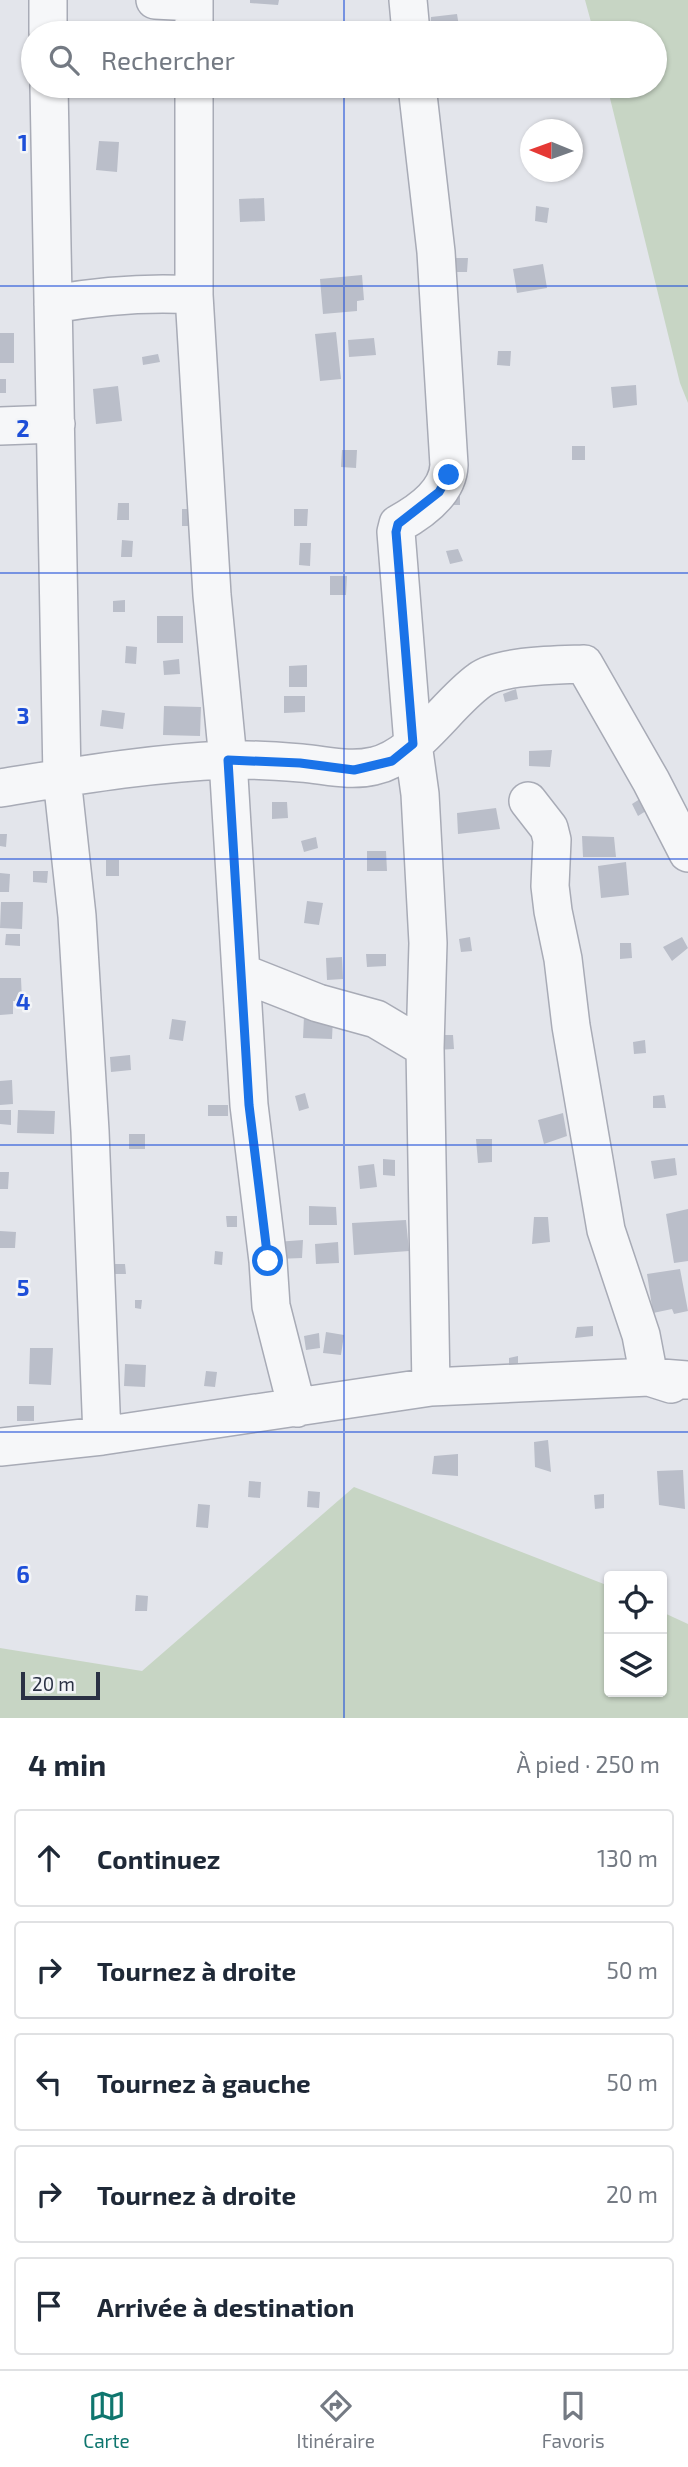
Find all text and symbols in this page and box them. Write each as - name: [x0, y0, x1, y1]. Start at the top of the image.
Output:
- search box: [21, 21, 667, 98]
- icon: search: [45, 41, 83, 79]
- text: Rechercher: [101, 44, 235, 75]
- north arrow: [520, 119, 583, 182]
- text: 1: [18, 128, 28, 156]
- text: 2: [16, 414, 30, 442]
- route end: [433, 459, 464, 490]
- text: 3: [16, 701, 30, 729]
- text: 4: [16, 987, 30, 1015]
- route start: [252, 1245, 283, 1276]
- text: 5: [17, 1273, 29, 1301]
- text: 6: [16, 1560, 30, 1588]
- map controls: [604, 1571, 667, 1697]
- button: locate: [604, 1571, 667, 1634]
- button: layers: [604, 1634, 667, 1697]
- scale bar: [21, 1669, 100, 1701]
- text: 20 m: [32, 1672, 75, 1695]
- text: 4 min: [28, 1746, 106, 1782]
- text: À pied · 250 m: [516, 1750, 660, 1778]
- icon: ahead: [30, 1839, 68, 1877]
- text: Continuez: [97, 1843, 220, 1874]
- text: 130 m: [597, 1844, 658, 1872]
- icon: right: [30, 1951, 68, 1989]
- text: Tournez à droite: [97, 1955, 296, 1986]
- text: 50 m: [607, 1956, 658, 1984]
- icon: left: [30, 2063, 68, 2101]
- text: Tournez à gauche: [97, 2067, 311, 2098]
- text: 50 m: [607, 2068, 658, 2096]
- icon: right: [30, 2175, 68, 2213]
- text: Tournez à droite: [97, 2179, 296, 2210]
- text: 20 m: [606, 2180, 658, 2208]
- icon: arrive: [30, 2287, 68, 2325]
- text: Arrivée à destination: [97, 2291, 354, 2322]
- tab: Carte: [83, 2387, 130, 2452]
- tab: Itinéraire: [296, 2387, 375, 2452]
- tab: Favoris: [542, 2387, 605, 2452]

